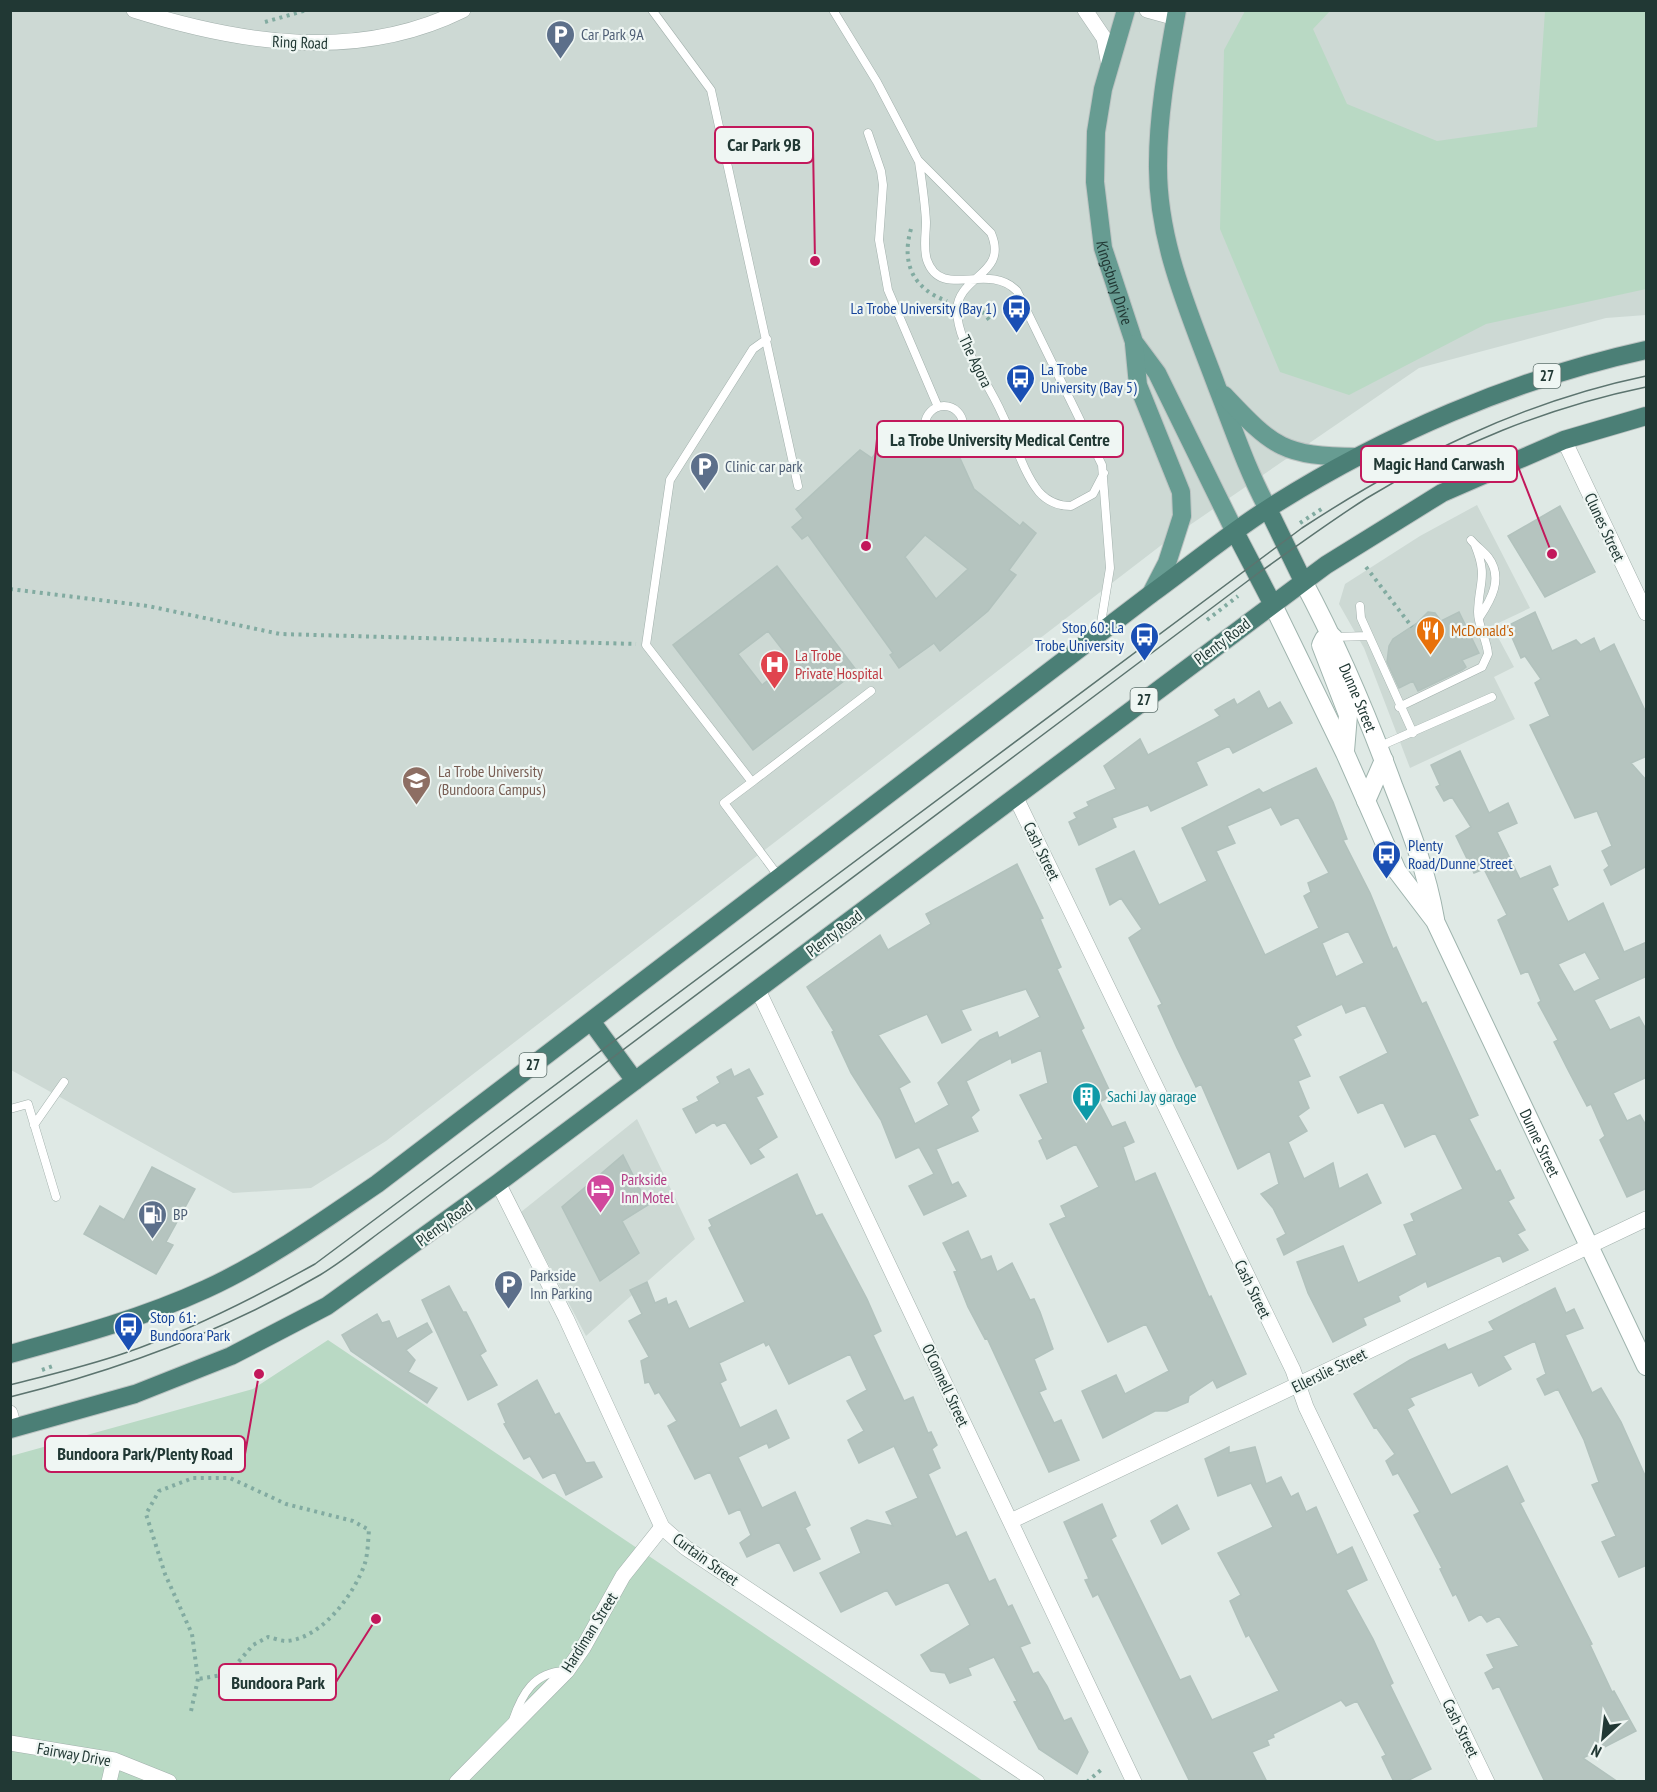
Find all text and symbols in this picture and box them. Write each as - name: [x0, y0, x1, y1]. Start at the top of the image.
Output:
- parking icon: Car Park 9A: [544, 18, 576, 60]
- place label: Car Park 9A: [581, 24, 644, 44]
- street label: Ring Road: [272, 31, 328, 53]
- callout: Car Park 9B: [715, 127, 813, 163]
- text: Car Park 9B: [727, 133, 801, 156]
- street label: Kingsbury Drive: [1092, 240, 1138, 327]
- bus stop icon: La Trobe University (Bay 1): [1001, 292, 1033, 334]
- place label: La Trobe University (Bay 1): [850, 298, 996, 318]
- street label: The Agora: [955, 332, 997, 390]
- place label: La Trobe University (Bay 5): [1041, 359, 1137, 397]
- bus stop icon: La Trobe University (Bay 5): [1004, 362, 1036, 404]
- road number: 27: [1534, 364, 1560, 388]
- callout: La Trobe University Medical Centre: [877, 421, 1123, 457]
- text: La Trobe University Medical Centre: [890, 428, 1110, 451]
- callout: Magic Hand Carwash: [1361, 446, 1517, 482]
- parking icon: Clinic car park: [688, 450, 720, 492]
- text: Magic Hand Carwash: [1374, 452, 1504, 475]
- place label: Clinic car park: [725, 456, 803, 476]
- street label: Clunes Street: [1580, 489, 1630, 565]
- street label: Plenty Road: [1190, 613, 1254, 669]
- restaurant icon: McDonald's: [1414, 614, 1446, 656]
- place label: Stop 60: La Trobe University: [1035, 617, 1124, 655]
- bus stop icon: Stop 60: La Trobe University: [1129, 620, 1161, 662]
- place label: McDonald's: [1451, 620, 1514, 640]
- place label: La Trobe Private Hospital: [795, 645, 883, 683]
- hospital icon: La Trobe Private Hospital: [758, 648, 790, 690]
- street label: Dunne Street: [1335, 660, 1382, 735]
- road number: 27: [1130, 688, 1158, 712]
- place label: La Trobe University (Bundoora Campus): [438, 761, 545, 799]
- school or university icon: La Trobe University (Bundoora Campus): [401, 764, 433, 806]
- street label: Cash Street: [1019, 819, 1065, 884]
- place label: Plenty Road/Dunne Street: [1408, 835, 1513, 873]
- bus stop icon: Plenty Road/Dunne Street: [1371, 838, 1403, 880]
- street label: Plenty Road: [802, 905, 866, 961]
- road number: 27: [520, 1053, 546, 1077]
- building icon: Sachi Jay garage: [1070, 1080, 1102, 1122]
- place label: Sachi Jay garage: [1107, 1086, 1197, 1106]
- street label: Dunne Street: [1516, 1106, 1565, 1180]
- place label: Parkside Inn Motel: [621, 1169, 674, 1207]
- hotel icon: Parkside Inn Motel: [584, 1172, 616, 1214]
- street label: Plenty Road: [412, 1196, 476, 1250]
- fuel station icon: BP: [136, 1198, 168, 1240]
- place label: BP: [173, 1204, 188, 1224]
- street label: Cash Street: [1230, 1257, 1276, 1322]
- place label: Parkside Inn Parking: [530, 1265, 592, 1303]
- parking icon: Parkside Inn Parking: [493, 1268, 525, 1310]
- place label: Stop 61: Bundoora Park: [150, 1307, 231, 1345]
- bus stop icon: Stop 61: Bundoora Park: [113, 1310, 145, 1352]
- street label: O'Connell Street: [918, 1340, 974, 1430]
- street label: Ellerslie Street: [1288, 1343, 1370, 1397]
- callout: Bundoora Park/Plenty Road: [45, 1436, 245, 1472]
- text: Bundoora Park/Plenty Road: [57, 1442, 233, 1465]
- street label: Curtain Street: [669, 1528, 743, 1590]
- street label: Hardiman Street: [557, 1588, 622, 1676]
- callout: Bundoora Park: [219, 1664, 336, 1700]
- text: Bundoora Park: [231, 1671, 325, 1694]
- street label: Cash Street: [1438, 1696, 1484, 1761]
- north arrow: [1573, 1708, 1633, 1768]
- street label: Fairway Drive: [35, 1738, 113, 1770]
- text: N: [1588, 1740, 1605, 1762]

